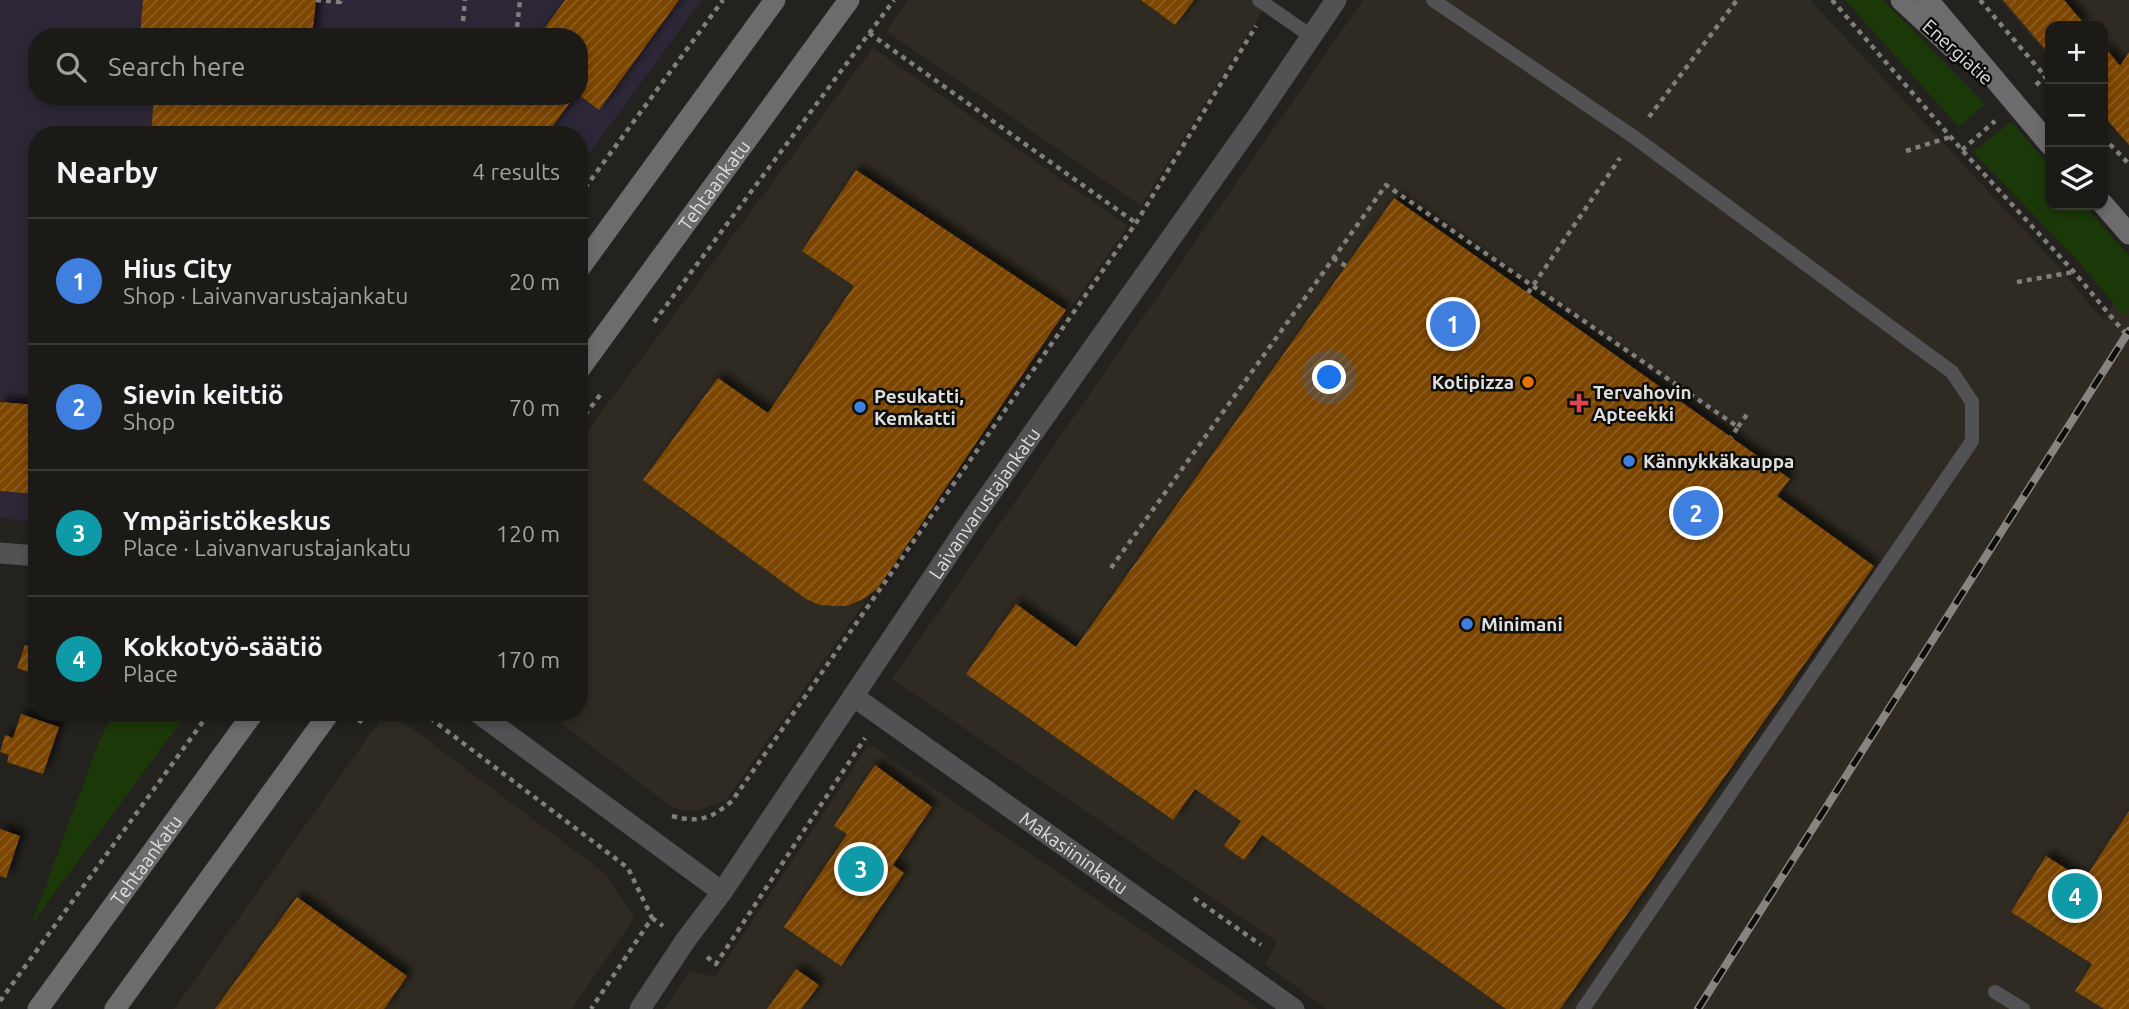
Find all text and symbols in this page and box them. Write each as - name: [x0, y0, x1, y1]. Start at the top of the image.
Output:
- street label: Energiatie: [1918, 15, 1998, 89]
- map controls: [2045, 21, 2108, 210]
- button: +: [2045, 21, 2108, 84]
- search box: [28, 28, 588, 105]
- icon: search: [52, 48, 90, 86]
- text: Search here: [108, 52, 245, 81]
- button: −: [2045, 84, 2108, 147]
- street label: Tehtaankatu: [674, 135, 754, 235]
- button: layers: [2045, 147, 2108, 210]
- text: Nearby: [56, 155, 158, 189]
- text: 4 results: [472, 159, 560, 184]
- text: Hius City: [123, 254, 232, 283]
- text: 1: [73, 269, 85, 294]
- text: 20 m: [509, 269, 560, 294]
- text: Shop · Laivanvarustajankatu: [123, 283, 408, 308]
- pin: 1: [1430, 298, 1476, 350]
- your location: [1312, 360, 1346, 394]
- place label: Kotipizza: [1432, 371, 1514, 393]
- marker: Kotipizza: [1520, 374, 1536, 390]
- text: Sievin keittiö: [123, 380, 284, 409]
- place label: Tervahovin Apteekki: [1593, 381, 1692, 425]
- place label: Pesukatti, Kemkatti: [874, 385, 964, 429]
- text: 2: [73, 395, 85, 420]
- text: 70 m: [509, 395, 560, 420]
- marker: Tervahovin Apteekki: [1571, 395, 1587, 411]
- marker: Pesukatti, Kemkatti: [852, 399, 868, 415]
- text: Shop: [123, 409, 175, 434]
- street label: Laivanvarustajankatu: [924, 423, 1044, 583]
- place label: Kännykkäkauppa: [1643, 450, 1794, 472]
- marker: Kännykkäkauppa: [1621, 453, 1637, 469]
- pin: 2: [1673, 487, 1719, 539]
- text: Ympäristökeskus: [123, 506, 331, 535]
- text: 3: [73, 521, 85, 546]
- text: 120 m: [496, 521, 560, 546]
- text: Place · Laivanvarustajankatu: [123, 535, 411, 560]
- place label: Minimani: [1481, 613, 1563, 635]
- marker: Minimani: [1459, 616, 1475, 632]
- text: Kokkotyö-säätiö: [123, 632, 323, 661]
- text: 4: [73, 647, 85, 672]
- text: 170 m: [496, 647, 560, 672]
- text: Place: [123, 661, 178, 686]
- street label: Makasiininkatu: [1016, 807, 1132, 899]
- street label: Tehtaankatu: [106, 811, 186, 910]
- pin: 3: [838, 843, 884, 895]
- pin: 4: [2052, 870, 2098, 922]

